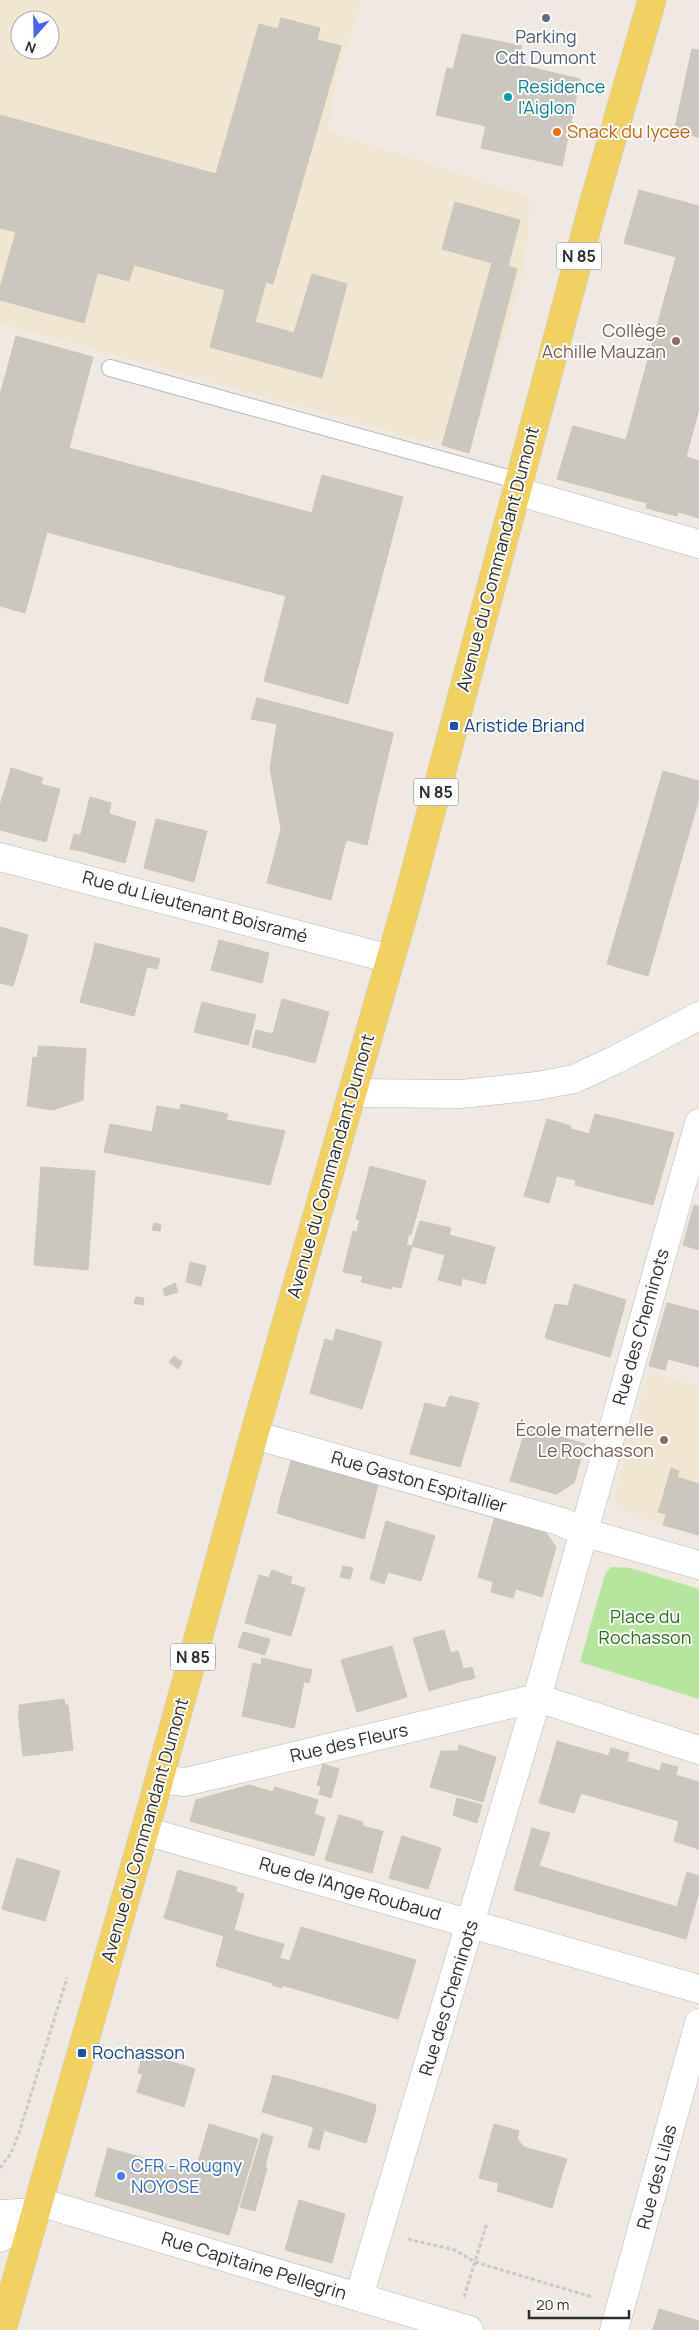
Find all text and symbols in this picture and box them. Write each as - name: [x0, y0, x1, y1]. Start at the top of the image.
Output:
- north arrow: [10, 10, 60, 60]
- marker: Parking Cdt Dumont: [540, 12, 552, 24]
- place label: Parking Cdt Dumont: [496, 24, 596, 69]
- text: N: [22, 37, 38, 58]
- place label: Residence l'Aiglon: [518, 74, 605, 119]
- marker: Residence l'Aiglon: [502, 91, 514, 103]
- place label: Snack du lycee: [567, 119, 690, 143]
- marker: Snack du lycee: [551, 126, 563, 138]
- road number: N 85: [556, 242, 602, 270]
- place label: Collège Achille Mauzan: [542, 318, 666, 363]
- marker: Collège Achille Mauzan: [670, 335, 682, 347]
- street label: Avenue du Commandant Dumont: [450, 424, 544, 694]
- place label: Aristide Briand: [464, 713, 585, 737]
- marker: Aristide Briand: [448, 720, 460, 732]
- road number: N 85: [414, 779, 458, 806]
- street label: Rue du Lieutenant Boisramé: [80, 864, 311, 948]
- street label: Avenue du Commandant Dumont: [281, 1031, 379, 1301]
- street label: Rue des Cheminots: [606, 1246, 674, 1408]
- place label: École maternelle Le Rochasson: [516, 1417, 654, 1462]
- marker: École maternelle Le Rochasson: [658, 1434, 670, 1446]
- street label: Rue Gaston Espitallier: [329, 1444, 510, 1518]
- park label: Place du Rochasson: [599, 1604, 691, 1649]
- road number: N 85: [170, 1644, 216, 1670]
- street label: Avenue du Commandant Dumont: [95, 1695, 193, 1965]
- street label: Rue des Fleurs: [287, 1717, 410, 1767]
- street label: Rue de l'Ange Roubaud: [257, 1851, 444, 1925]
- street label: Rue des Cheminots: [413, 1917, 483, 2079]
- place label: Rochasson: [92, 2040, 185, 2064]
- marker: Rochasson: [76, 2047, 88, 2059]
- street label: Rue des Lilas: [631, 2122, 682, 2232]
- place label: CFR - Rougny NOYOSE: [131, 2153, 243, 2198]
- marker: CFR - Rougny NOYOSE: [115, 2170, 127, 2182]
- street label: Rue Capitaine Pellegrin: [159, 2225, 350, 2305]
- scale bar: [529, 2288, 629, 2320]
- text: 20 m: [536, 2294, 569, 2315]

